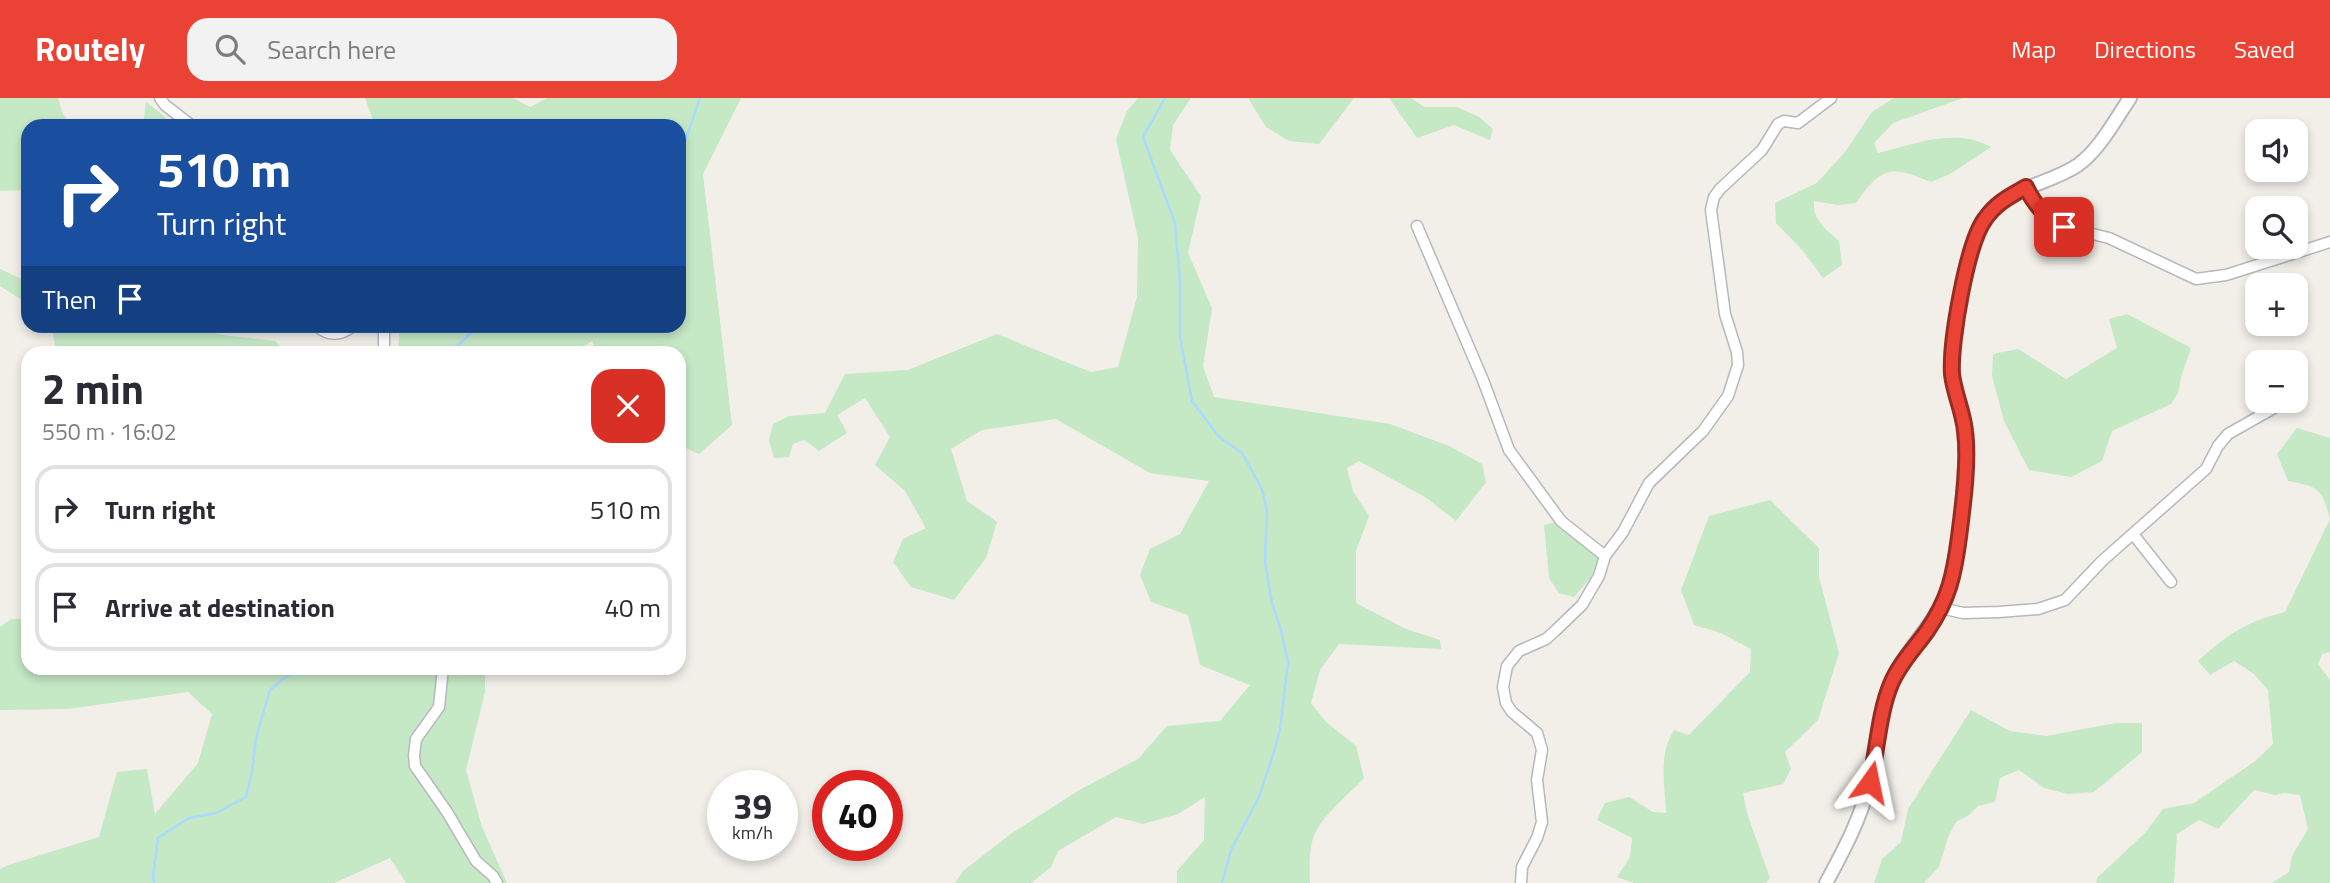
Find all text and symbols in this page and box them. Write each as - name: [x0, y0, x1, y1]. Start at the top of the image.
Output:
- search box: [187, 18, 677, 81]
- text: Routely: [35, 24, 145, 74]
- icon: search: [211, 30, 249, 68]
- text: Search here: [267, 30, 396, 69]
- text: Map: [2011, 31, 2056, 67]
- text: Directions: [2094, 31, 2196, 67]
- text: Saved: [2234, 31, 2295, 67]
- map controls: [2245, 119, 2308, 413]
- button: sound: [2245, 119, 2308, 182]
- text: 510 m: [157, 131, 291, 206]
- icon: right: [42, 147, 133, 238]
- button: search: [2245, 196, 2308, 259]
- pin: [2034, 197, 2094, 257]
- text: Turn right: [157, 199, 286, 247]
- icon: arrive: [2045, 208, 2083, 246]
- button: +: [2245, 273, 2308, 336]
- text: Then: [42, 280, 97, 319]
- icon: arrive: [111, 280, 149, 318]
- button: −: [2245, 350, 2308, 413]
- text: 2 min: [42, 356, 144, 420]
- button: close: [591, 369, 665, 443]
- text: 550 m · 16:02: [42, 414, 177, 449]
- icon: right: [46, 490, 84, 528]
- text: Turn right: [105, 490, 216, 529]
- text: 510 m: [590, 490, 661, 529]
- icon: arrive: [46, 588, 84, 626]
- text: Arrive at destination: [105, 588, 335, 627]
- text: 40 m: [604, 588, 661, 627]
- position arrow: [1833, 745, 1907, 819]
- speed limit sign: 40: [812, 770, 903, 861]
- text: 39: [733, 779, 772, 833]
- text: km/h: [732, 819, 773, 846]

